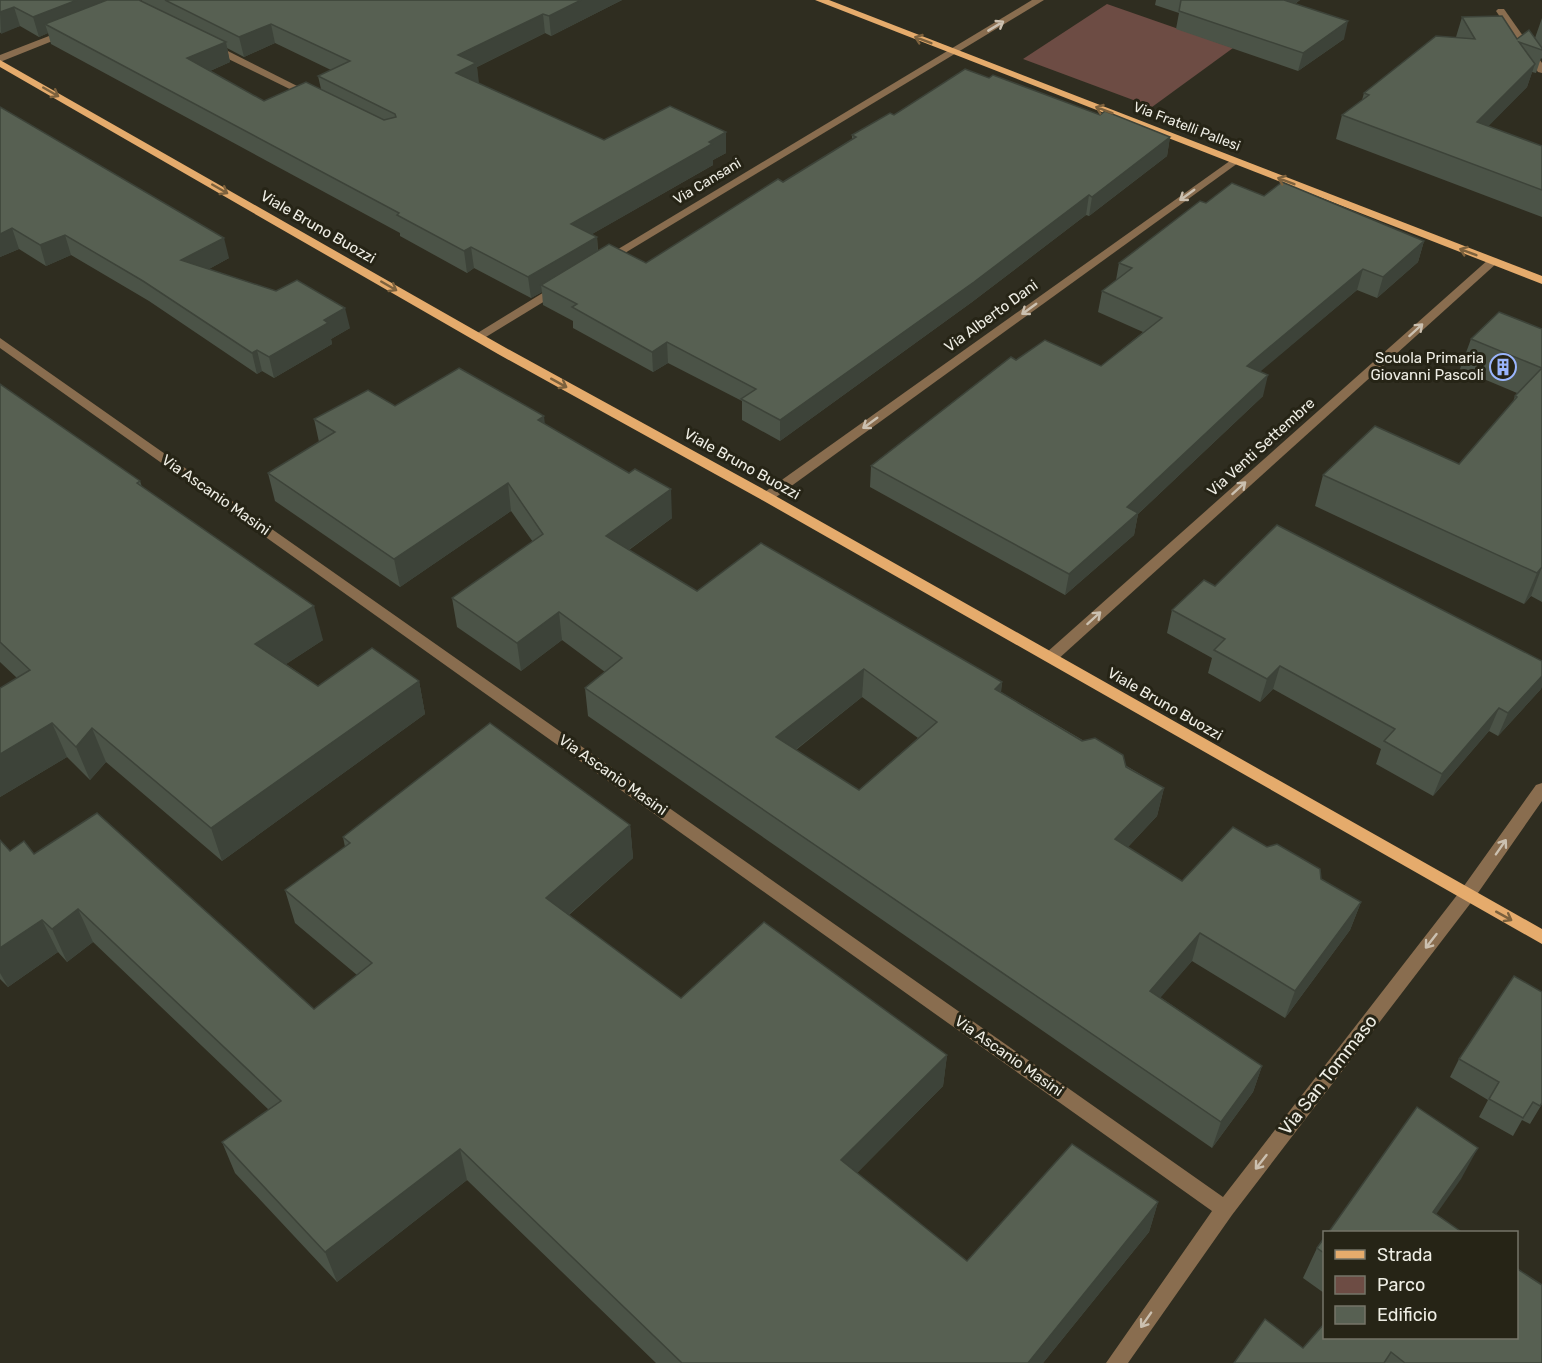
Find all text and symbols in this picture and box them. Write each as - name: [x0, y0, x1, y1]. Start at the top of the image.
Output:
- one-way arrow: [987, 19, 1004, 31]
- one-way arrow: [914, 34, 932, 45]
- one-way arrow: [42, 87, 59, 99]
- street label: Via Fratelli Pallesi: [1131, 98, 1243, 155]
- one-way arrow: [1096, 104, 1114, 115]
- street label: Via Cansani: [670, 155, 744, 208]
- one-way arrow: [1277, 175, 1296, 186]
- one-way arrow: [211, 184, 228, 196]
- street label: Viale Bruno Buozzi: [257, 187, 379, 267]
- one-way arrow: [1179, 189, 1196, 201]
- one-way arrow: [1459, 245, 1478, 256]
- street label: Via Alberto Dani: [941, 276, 1041, 356]
- one-way arrow: [380, 281, 397, 293]
- one-way arrow: [1021, 303, 1037, 315]
- one-way arrow: [1408, 323, 1423, 337]
- place label: Scuola Primaria Giovanni Pascoli: [1370, 349, 1484, 384]
- building icon: Scuola Primaria Giovanni Pascoli: [1488, 352, 1518, 382]
- one-way arrow: [550, 377, 567, 389]
- street label: Via Venti Settembre: [1203, 394, 1319, 500]
- one-way arrow: [863, 417, 879, 429]
- street label: Viale Bruno Buozzi: [681, 425, 803, 503]
- street label: Via Ascanio Masini: [158, 451, 274, 539]
- one-way arrow: [1232, 481, 1247, 495]
- one-way arrow: [1086, 611, 1101, 625]
- street label: Viale Bruno Buozzi: [1104, 664, 1226, 744]
- street label: Via Ascanio Masini: [555, 731, 671, 819]
- one-way arrow: [1495, 840, 1507, 856]
- one-way arrow: [1495, 911, 1513, 922]
- one-way arrow: [1425, 933, 1438, 949]
- street label: Via San Tommaso: [1274, 1010, 1382, 1140]
- street label: Via Ascanio Masini: [951, 1012, 1067, 1100]
- one-way arrow: [1255, 1154, 1268, 1170]
- legend: [1323, 1231, 1518, 1339]
- text: Strada: [1377, 1244, 1433, 1266]
- text: Parco: [1377, 1274, 1425, 1296]
- text: Edificio: [1377, 1304, 1437, 1326]
- one-way arrow: [1140, 1311, 1152, 1328]

